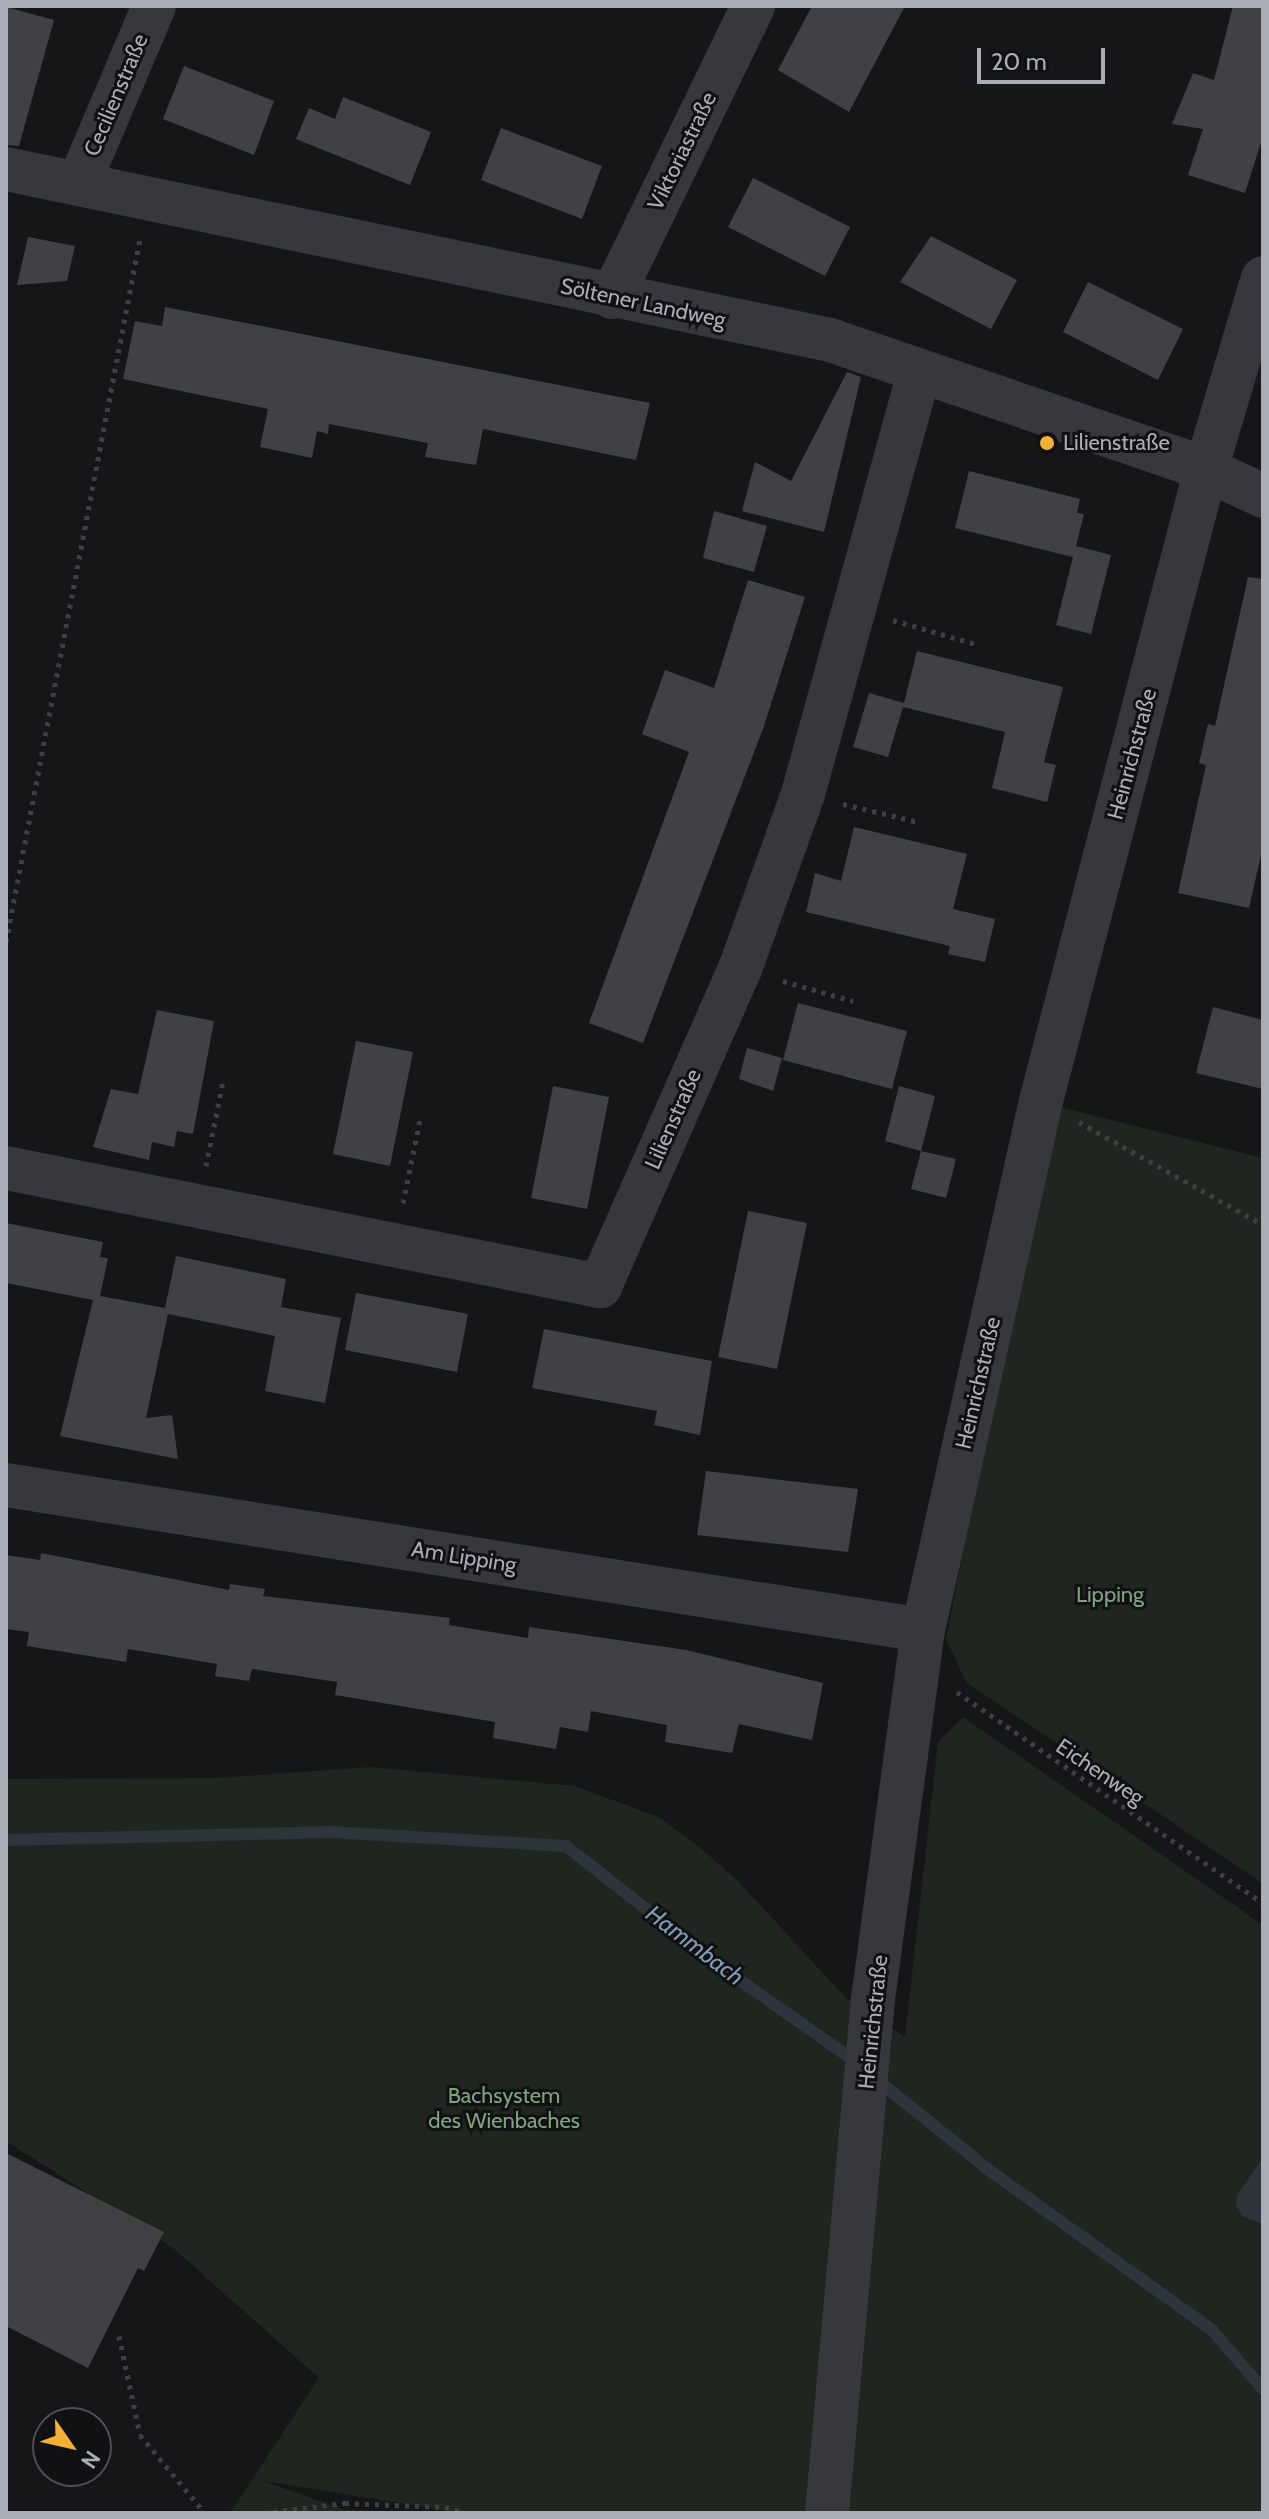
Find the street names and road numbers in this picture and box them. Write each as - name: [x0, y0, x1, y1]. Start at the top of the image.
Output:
- street label: Cecilienstraße: [78, 30, 154, 160]
- street label: Viktoriastraße: [642, 88, 722, 214]
- street label: Söltener Landweg: [558, 273, 728, 333]
- street label: Heinrichstraße: [1102, 686, 1162, 822]
- street label: Lilienstraße: [639, 1065, 707, 1173]
- street label: Heinrichstraße: [950, 1314, 1006, 1452]
- street label: Am Lipping: [410, 1536, 518, 1578]
- street label: Eichenweg: [1051, 1733, 1149, 1811]
- street label: Heinrichstraße: [853, 1954, 893, 2090]

